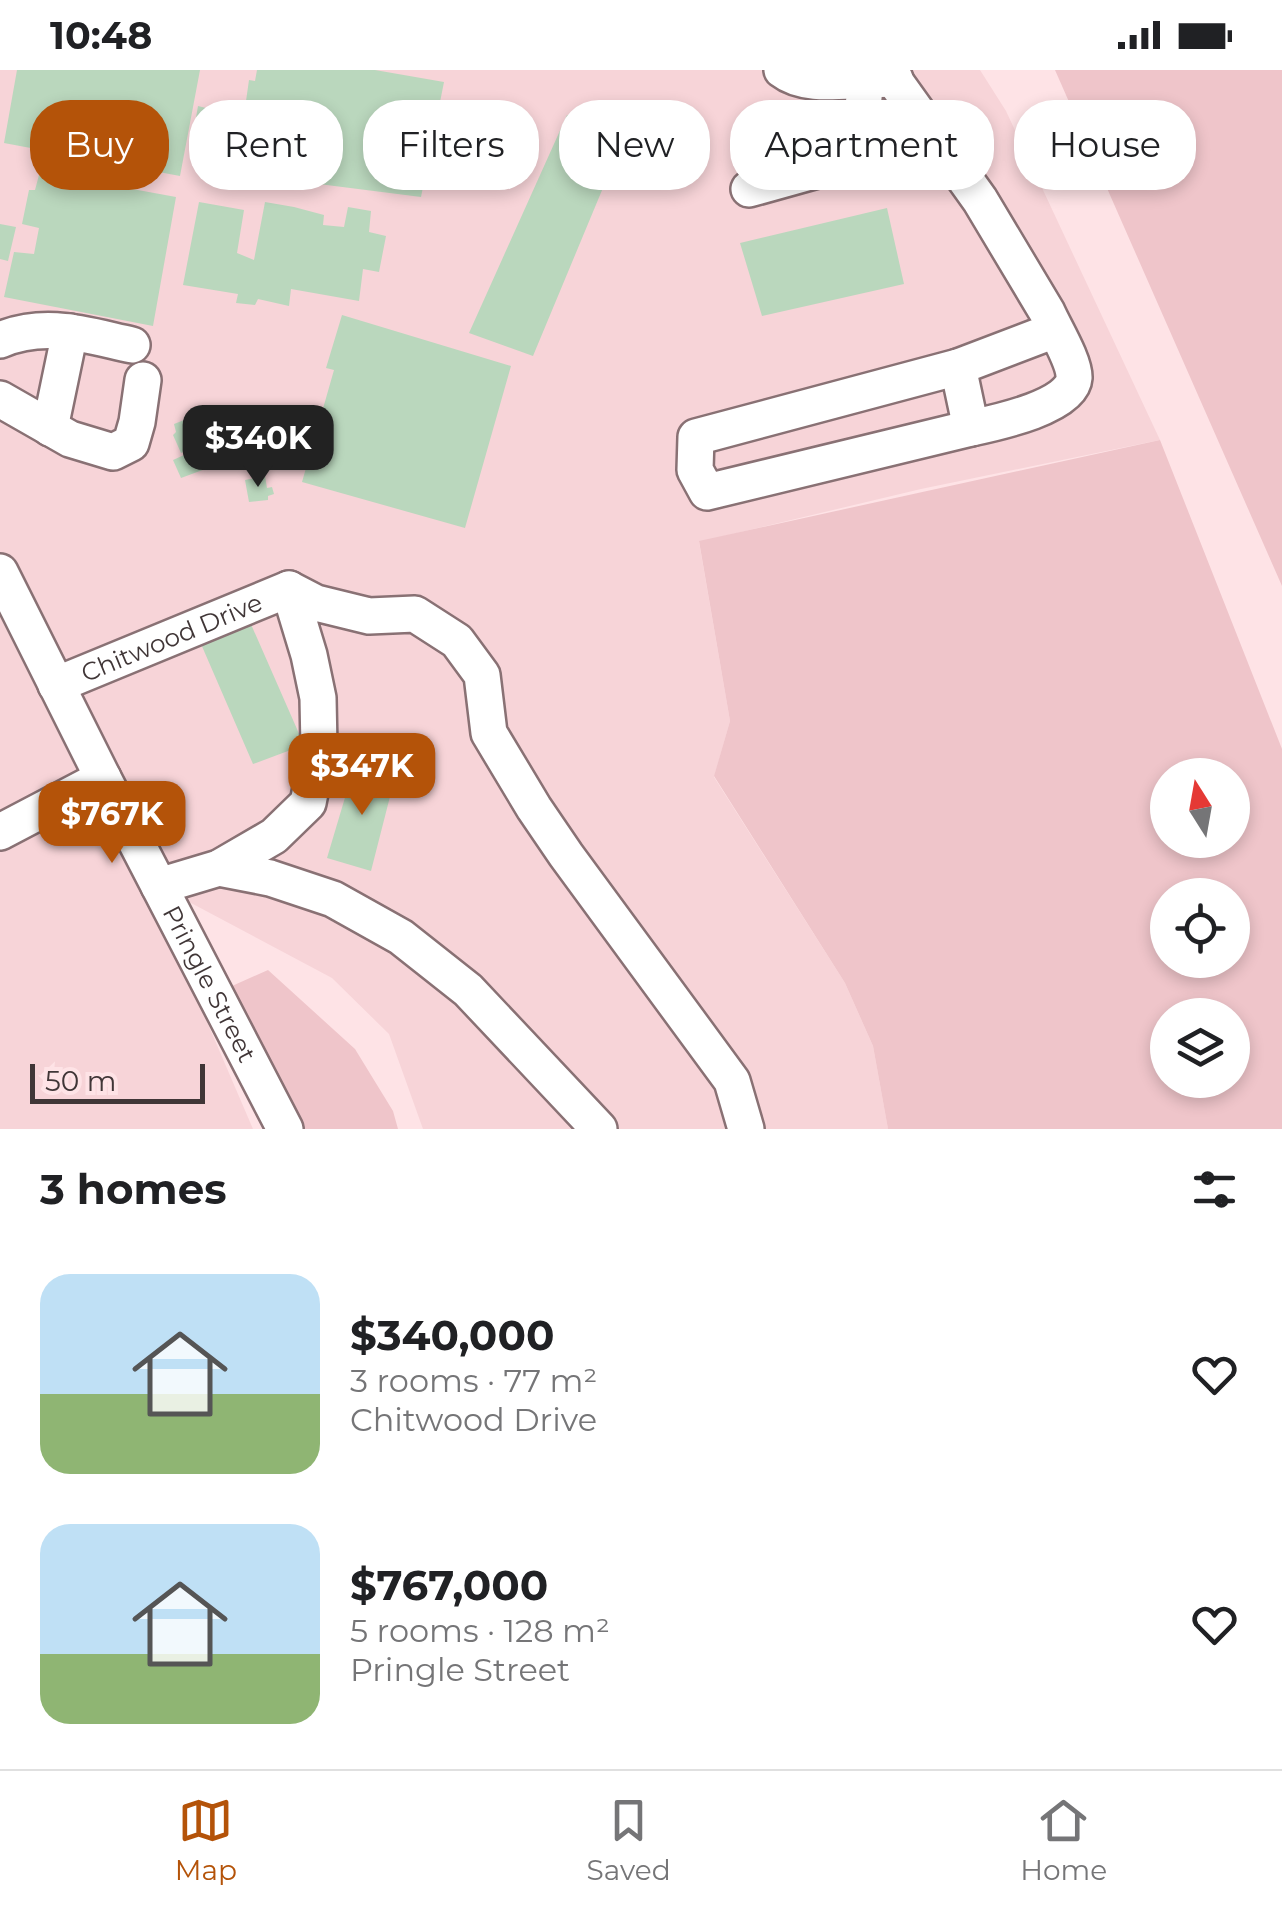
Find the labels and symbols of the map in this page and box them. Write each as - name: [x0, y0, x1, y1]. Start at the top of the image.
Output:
- pin: $340K: [188, 405, 328, 490]
- street label: Chitwood Drive: [77, 587, 267, 688]
- pin: $347K: [292, 733, 432, 818]
- north arrow: [1150, 758, 1250, 858]
- pin: $767K: [42, 781, 182, 866]
- street label: Pringle Street: [157, 900, 263, 1067]
- scale bar: [30, 1059, 205, 1104]

